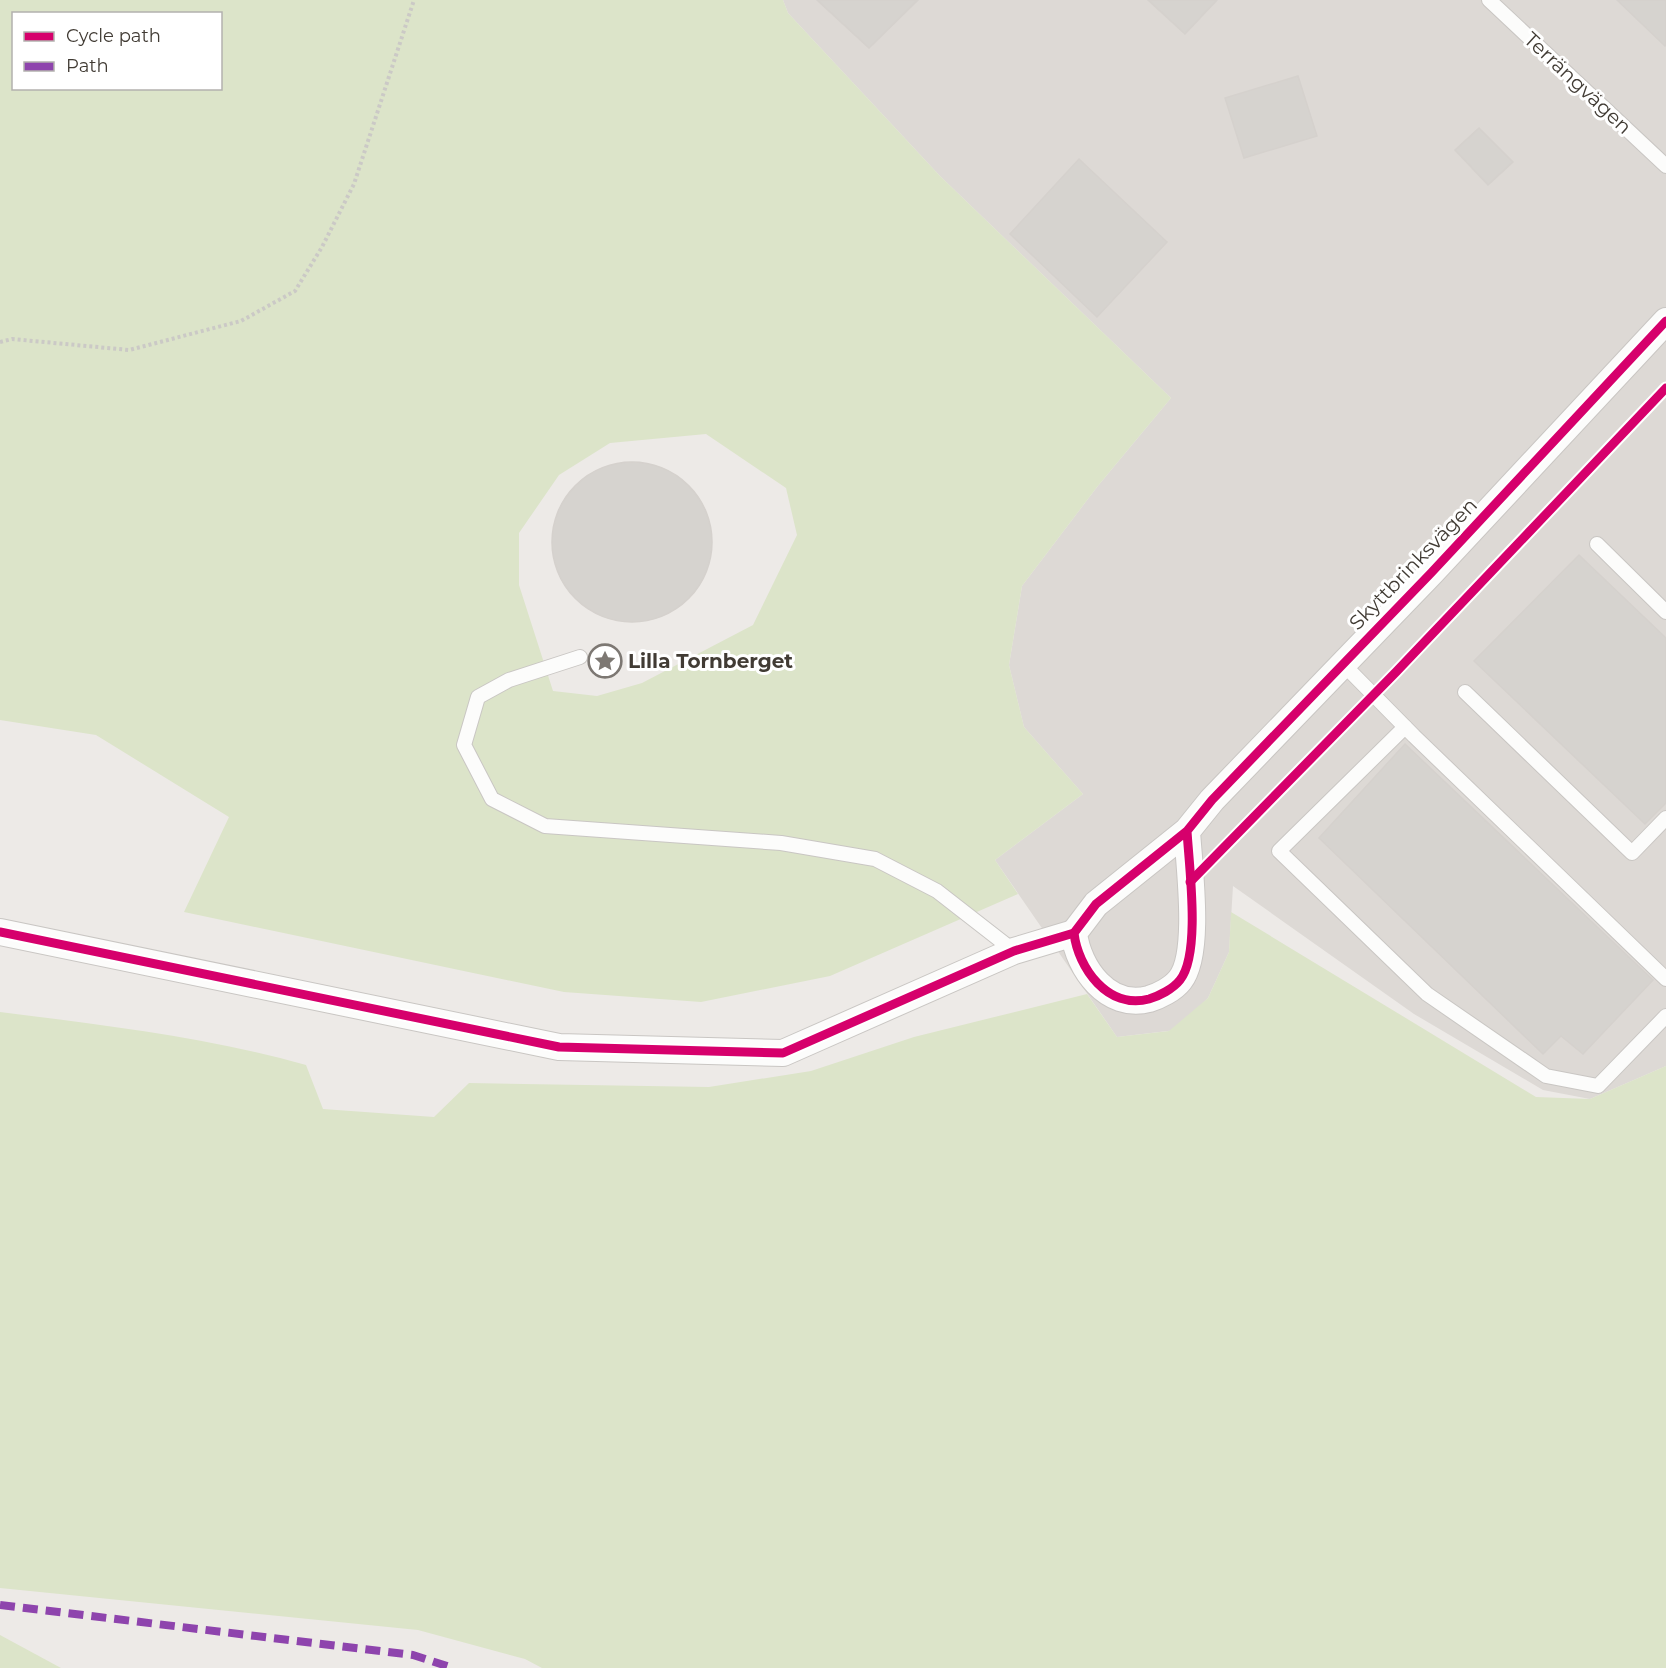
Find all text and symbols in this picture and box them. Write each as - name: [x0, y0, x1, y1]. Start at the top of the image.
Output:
- legend: [12, 12, 222, 90]
- text: Cycle path: [66, 25, 161, 47]
- street label: Terrängvägen: [1519, 27, 1637, 139]
- text: Path: [66, 55, 109, 77]
- street label: Skyttbrinksvägen: [1344, 493, 1482, 635]
- place icon: Lilla Tornberget: [587, 643, 623, 679]
- place label: Lilla Tornberget: [628, 649, 793, 673]

